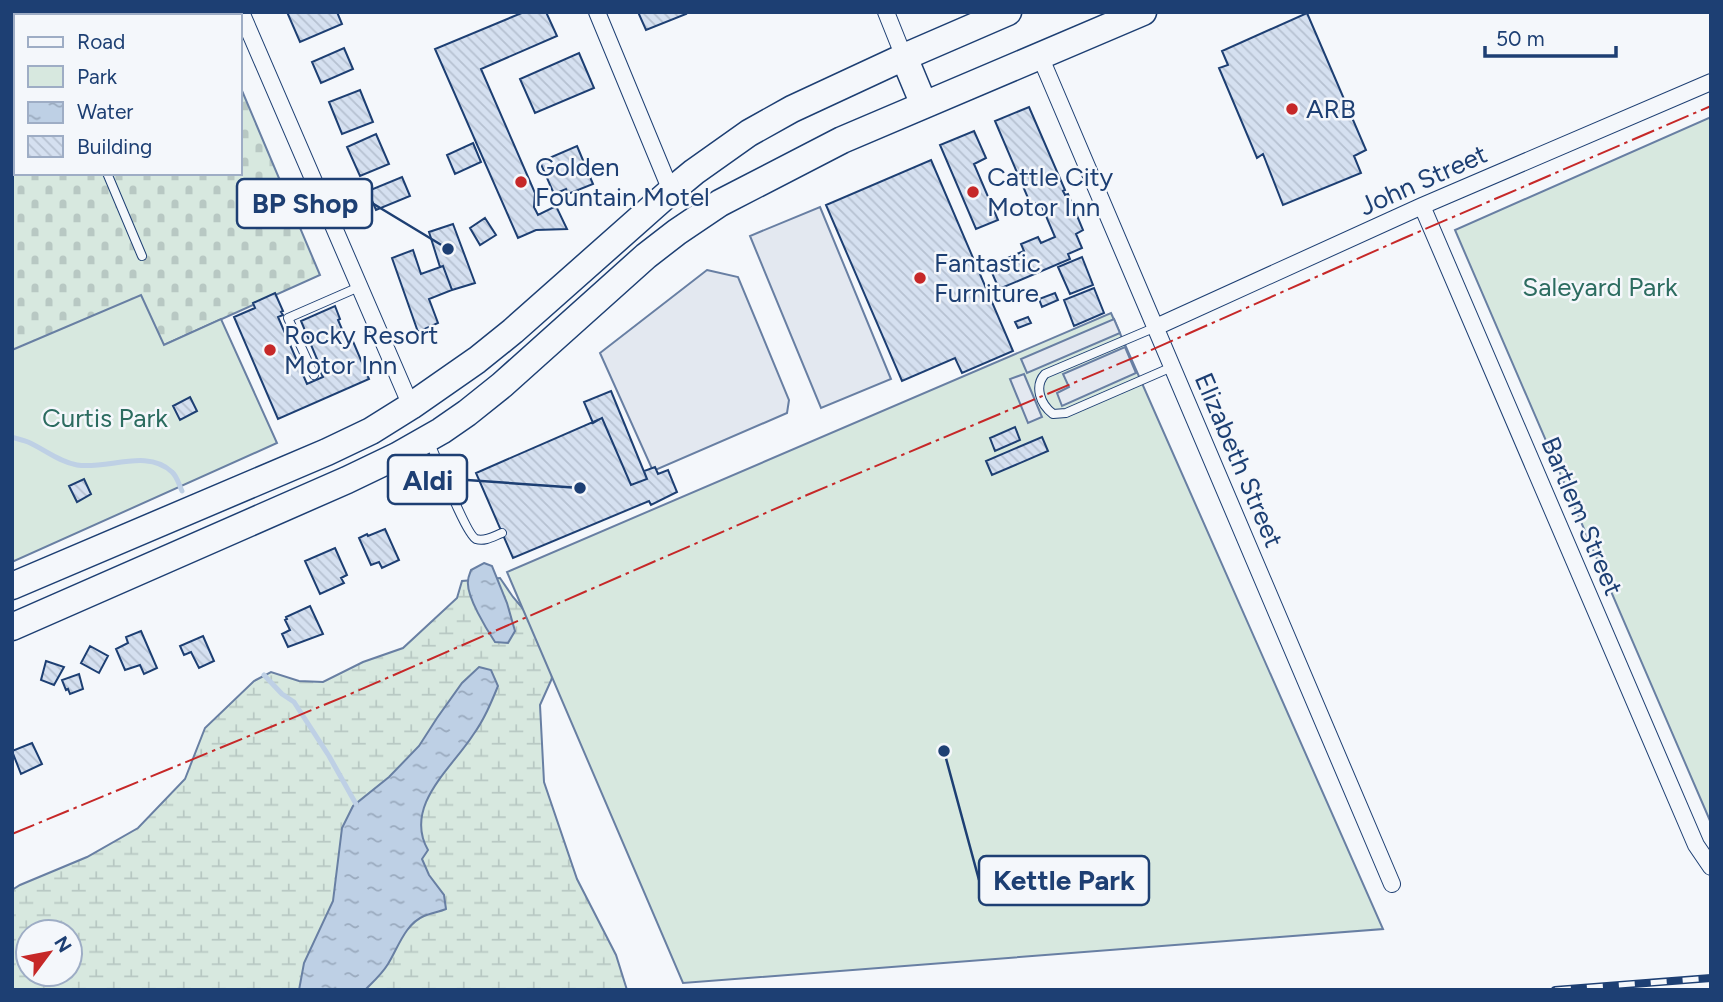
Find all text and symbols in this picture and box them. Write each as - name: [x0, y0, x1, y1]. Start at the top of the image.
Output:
- legend: [14, 14, 242, 175]
- scale bar: [1485, 14, 1616, 58]
- text: 50 m: [1496, 26, 1545, 51]
- text: Road: [77, 29, 125, 54]
- text: Park: [77, 64, 118, 89]
- place label: ARB: [1306, 93, 1356, 125]
- text: Water: [77, 99, 133, 124]
- marker: ARB: [1284, 101, 1300, 117]
- text: Building: [77, 134, 152, 159]
- street label: John Street: [1354, 138, 1492, 222]
- place label: Golden Fountain Motel: [535, 151, 710, 213]
- place label: Cattle City Motor Inn: [987, 161, 1114, 223]
- marker: Golden Fountain Motel: [513, 174, 529, 190]
- callout: BP Shop: [237, 179, 372, 228]
- marker: Cattle City Motor Inn: [965, 184, 981, 200]
- text: BP Shop: [252, 186, 358, 220]
- place label: Fantastic Furniture: [934, 247, 1041, 309]
- marker: Fantastic Furniture: [912, 270, 928, 286]
- park label: Saleyard Park: [1522, 271, 1678, 303]
- place label: Rocky Resort Motor Inn: [284, 319, 439, 381]
- marker: Rocky Resort Motor Inn: [262, 342, 278, 358]
- street label: Elizabeth Street: [1188, 368, 1290, 552]
- park label: Curtis Park: [42, 402, 168, 434]
- street label: Bartlem Street: [1534, 432, 1630, 600]
- callout: Aldi: [388, 455, 467, 504]
- text: Aldi: [403, 463, 453, 497]
- callout: Kettle Park: [979, 856, 1149, 905]
- text: Kettle Park: [993, 863, 1135, 897]
- north arrow: [14, 918, 84, 988]
- text: N: [49, 932, 77, 957]

